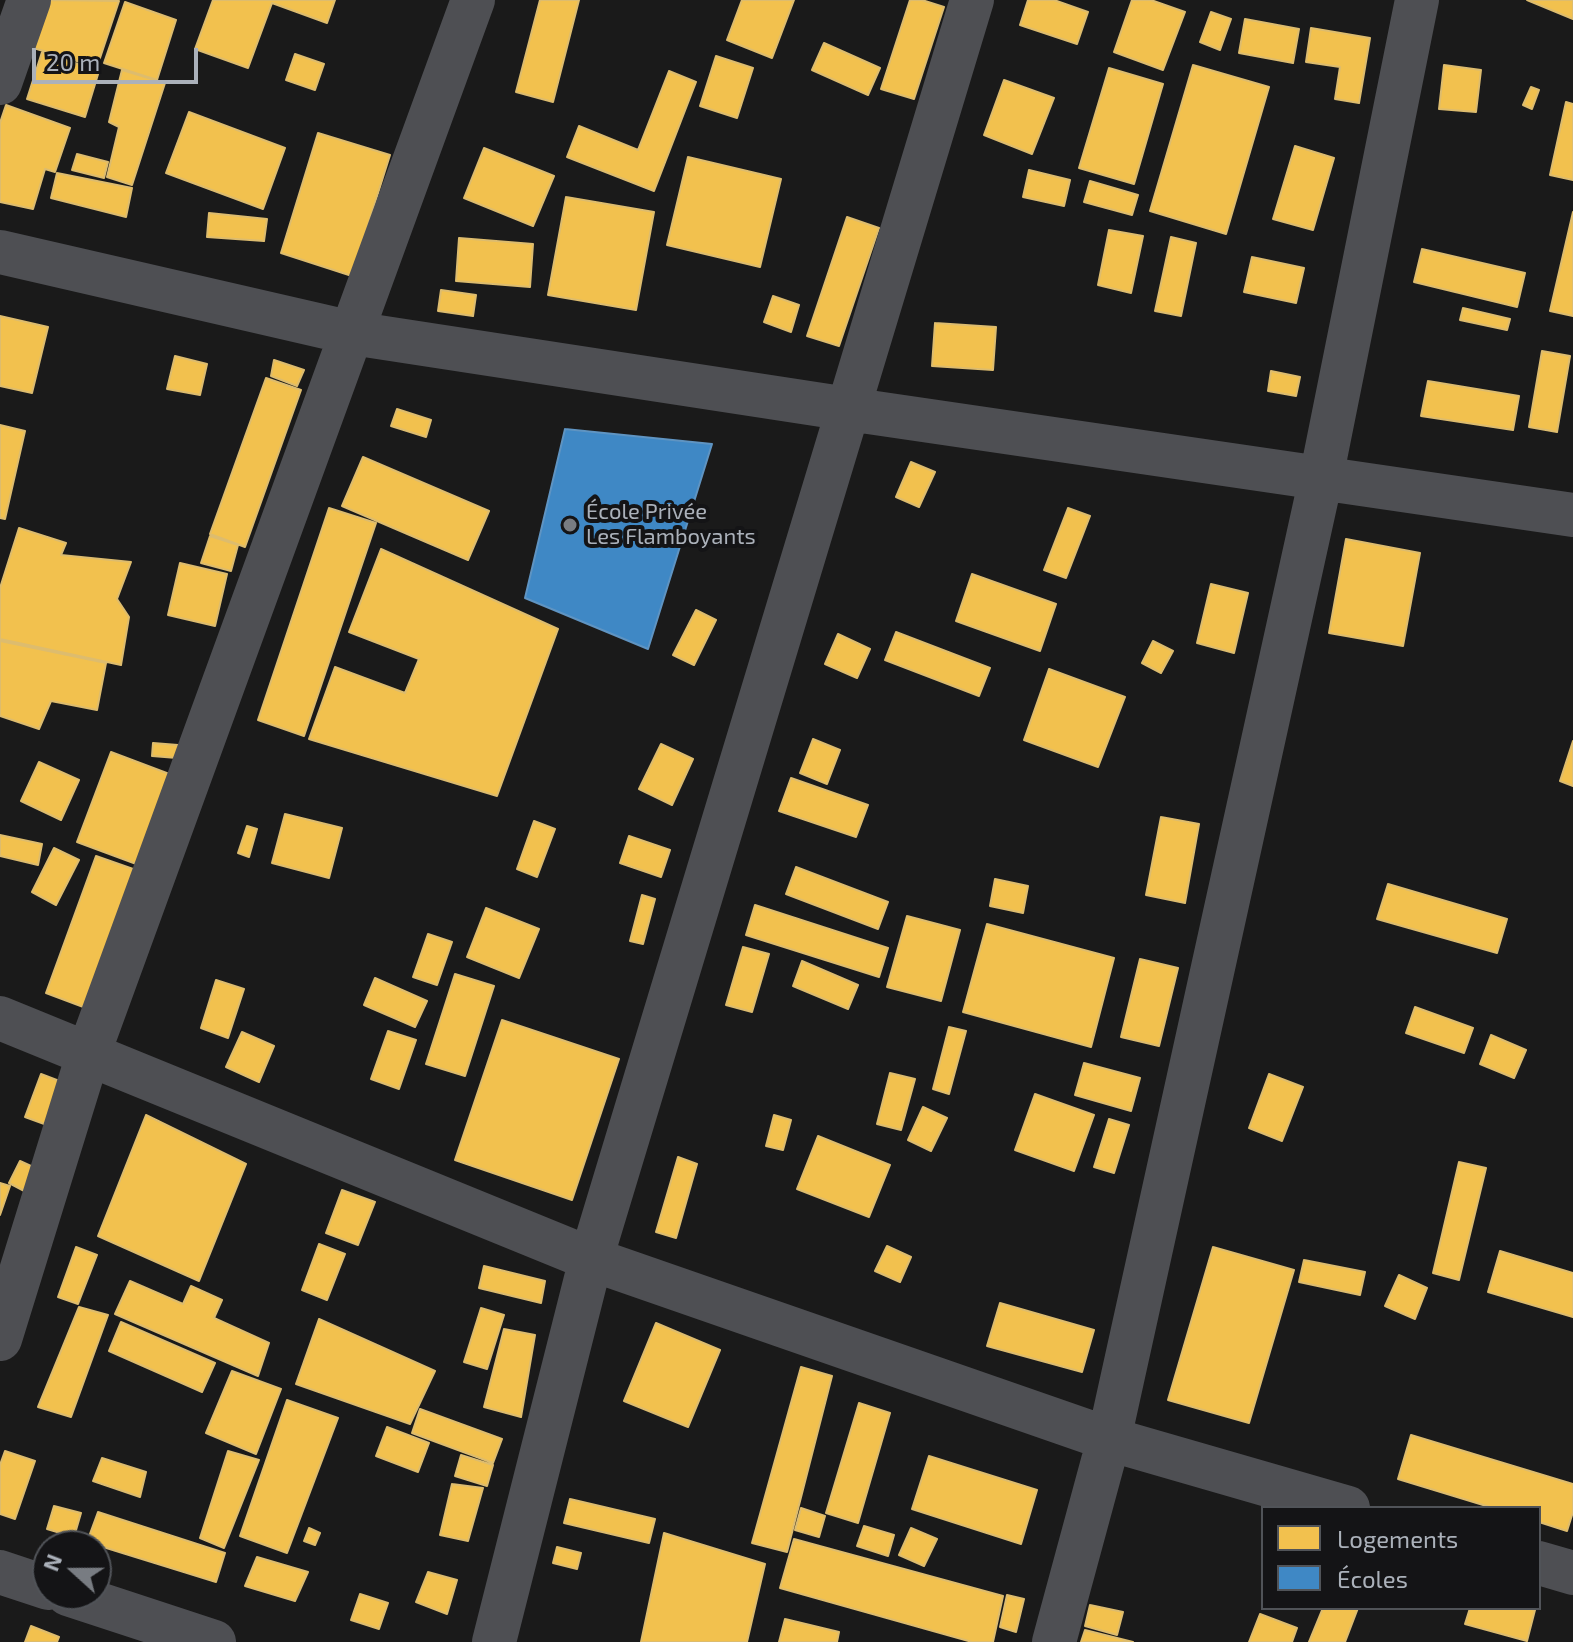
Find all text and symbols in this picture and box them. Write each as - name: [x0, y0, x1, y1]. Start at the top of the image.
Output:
- scale bar: [36, 32, 202, 82]
- text: 20 m: [46, 47, 100, 76]
- place label: École Privée Les Flamboyants: [586, 499, 756, 550]
- marker: École Privée Les Flamboyants: [561, 516, 579, 534]
- legend: [1261, 1506, 1541, 1610]
- text: Logements: [1337, 1524, 1458, 1553]
- north arrow: [32, 1530, 112, 1610]
- text: N: [36, 1550, 66, 1574]
- text: Écoles: [1337, 1564, 1408, 1593]

